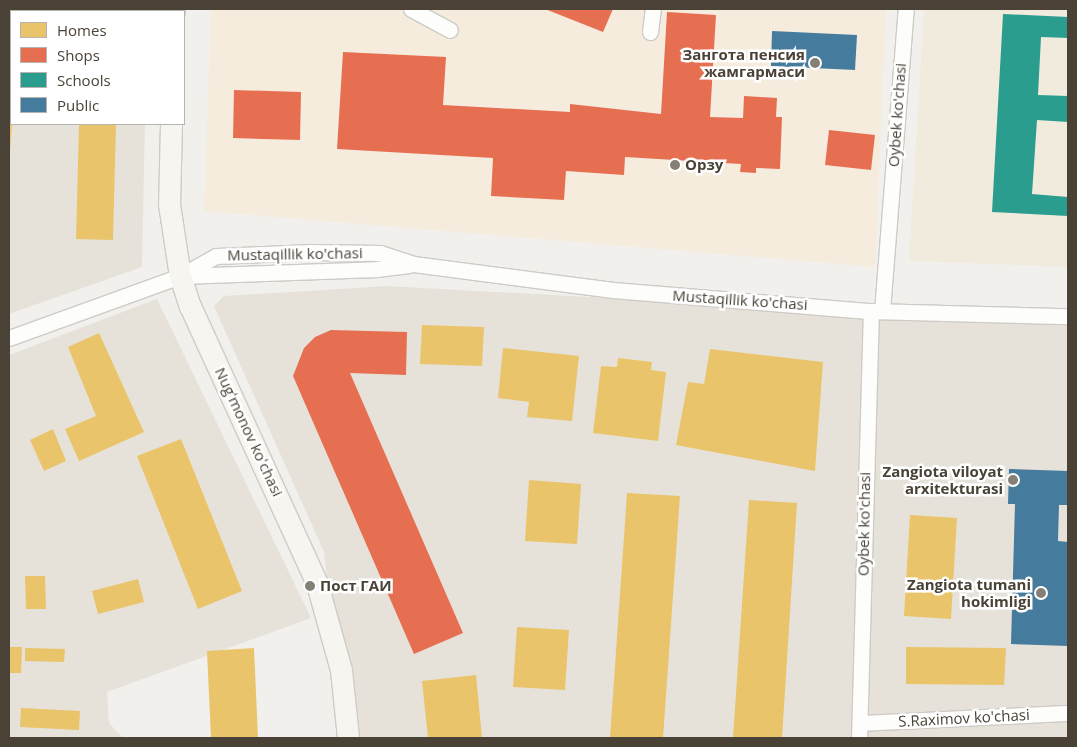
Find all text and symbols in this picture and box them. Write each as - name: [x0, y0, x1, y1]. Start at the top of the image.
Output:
- legend: [10, 10, 185, 125]
- text: Homes: [57, 20, 107, 40]
- text: Shops: [57, 45, 100, 65]
- place label: Зангота пенсия жамгармаси: [683, 45, 805, 80]
- marker: Зангота пенсия жамгармаси: [809, 57, 821, 69]
- street label: Oybek ko'chasi: [884, 62, 910, 168]
- text: Schools: [57, 70, 111, 90]
- text: Public: [57, 95, 99, 115]
- place label: Орзу: [685, 156, 723, 174]
- marker: Орзу: [669, 159, 681, 171]
- street label: Mustaqillik ko'chasi: [227, 244, 363, 264]
- street label: Mustaqillik ko'chasi: [672, 286, 808, 314]
- street label: Nugʻmonov koʻchasi: [211, 365, 287, 499]
- place label: Zangiota viloyat arxitekturasi: [883, 462, 1003, 497]
- street label: Oybek ko'chasi: [854, 472, 874, 576]
- marker: Zangiota viloyat arxitekturasi: [1007, 474, 1019, 486]
- place label: Zangiota tumani hokimligi: [907, 575, 1031, 610]
- place label: Пост ГАИ: [320, 577, 391, 595]
- marker: Пост ГАИ: [304, 580, 316, 592]
- marker: Zangiota tumani hokimligi: [1035, 587, 1047, 599]
- street label: S.Raximov ko'chasi: [898, 706, 1030, 730]

